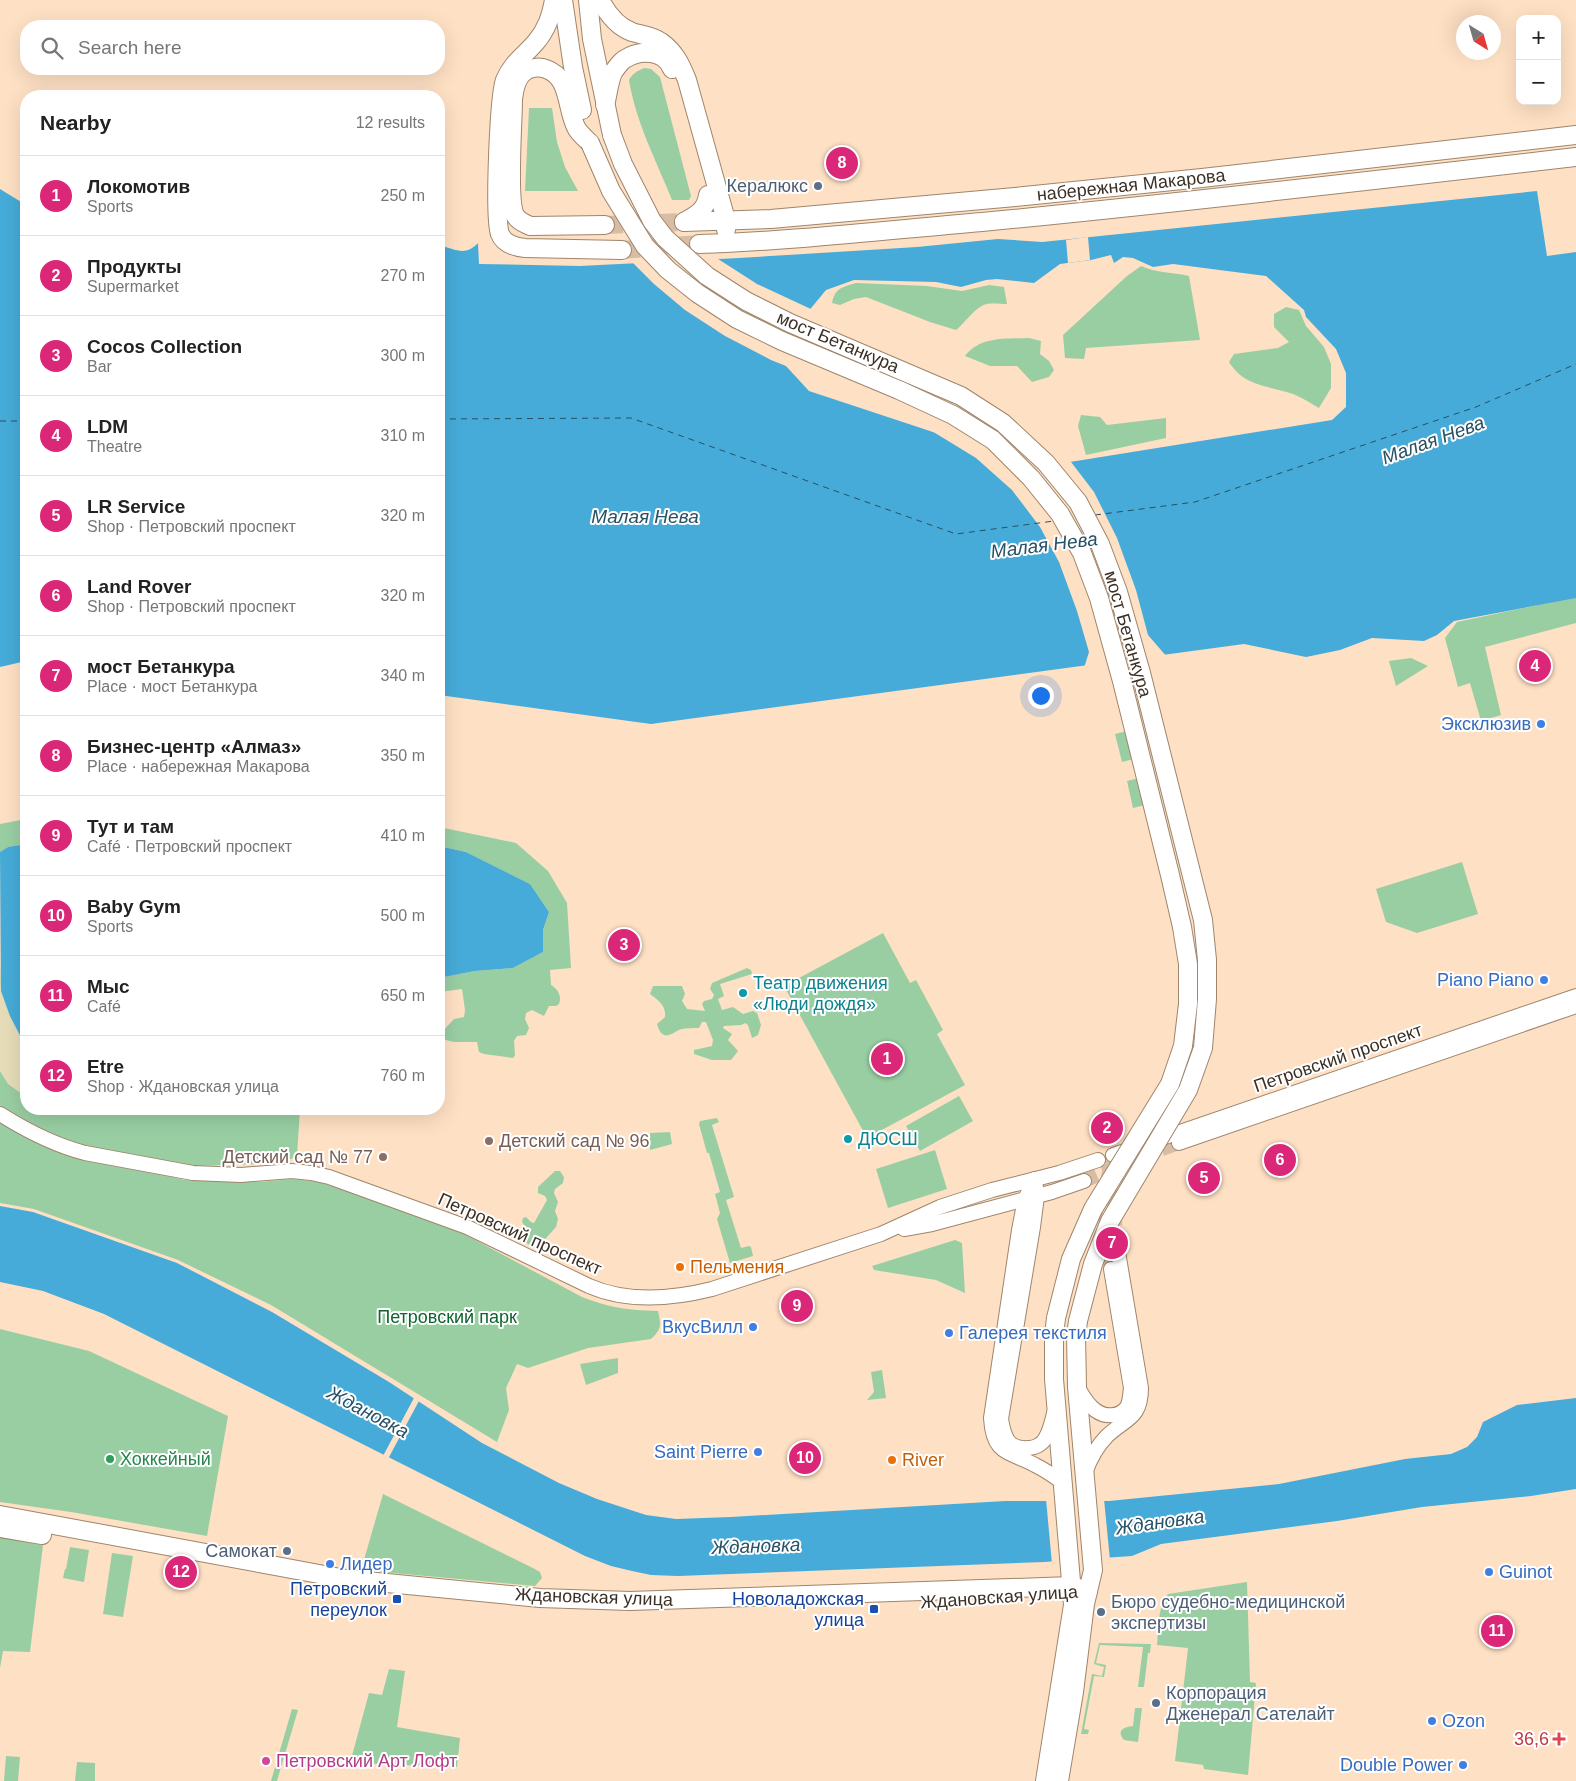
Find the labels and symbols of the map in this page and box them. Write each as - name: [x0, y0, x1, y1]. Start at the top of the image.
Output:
- north arrow: [1456, 15, 1501, 60]
- pin: 8: [826, 144, 858, 182]
- street label: набережная Макарова: [1036, 165, 1227, 205]
- place label: Кералюкс: [726, 176, 808, 196]
- marker: Кералюкс: [812, 180, 824, 192]
- street label: мост Бетанкура: [774, 307, 903, 377]
- water label: Малая Нева: [1379, 412, 1487, 468]
- water label: Малая Нева: [591, 506, 699, 527]
- water label: Малая Нева: [989, 528, 1099, 562]
- street label: мост Бетанкура: [1100, 568, 1156, 701]
- pin: 4: [1519, 647, 1551, 685]
- your location: [1028, 683, 1054, 709]
- place label: Эксклюзив: [1441, 714, 1531, 734]
- marker: Эксклюзив: [1535, 718, 1547, 730]
- pin: 3: [608, 926, 640, 964]
- place label: Piano Piano: [1437, 970, 1534, 990]
- place label: Театр движения «Люди дождя»: [753, 973, 888, 1014]
- marker: Piano Piano: [1538, 974, 1550, 986]
- marker: Театр движения «Люди дождя»: [737, 987, 749, 999]
- street label: Петровский проспект: [1251, 1020, 1425, 1096]
- pin: 1: [871, 1040, 903, 1078]
- pin: 2: [1091, 1109, 1123, 1147]
- place label: ДЮСШ: [858, 1129, 918, 1149]
- place label: Детский сад № 96: [499, 1131, 649, 1151]
- marker: ДЮСШ: [842, 1133, 854, 1145]
- marker: Детский сад № 96: [483, 1135, 495, 1147]
- pin: 6: [1264, 1141, 1296, 1179]
- place label: Детский сад № 77: [223, 1147, 373, 1167]
- marker: Детский сад № 77: [377, 1151, 389, 1163]
- pin: 5: [1188, 1159, 1220, 1197]
- street label: Петровский проспект: [435, 1189, 605, 1279]
- pin: 7: [1096, 1224, 1128, 1262]
- place label: Пельмения: [690, 1257, 784, 1277]
- marker: Пельмения: [674, 1261, 686, 1273]
- pin: 9: [781, 1287, 813, 1325]
- park label: Петровский парк: [377, 1307, 517, 1327]
- place label: ВкусВилл: [662, 1317, 743, 1337]
- marker: ВкусВилл: [747, 1321, 759, 1333]
- place label: Галерея текстиля: [959, 1323, 1107, 1343]
- marker: Галерея текстиля: [943, 1327, 955, 1339]
- water label: Ждановка: [323, 1381, 412, 1442]
- pin: 10: [789, 1439, 821, 1477]
- place label: Saint Pierre: [654, 1442, 748, 1462]
- marker: Saint Pierre: [752, 1446, 764, 1458]
- place label: Хоккейный: [120, 1449, 211, 1469]
- place label: River: [902, 1450, 944, 1470]
- marker: Хоккейный: [104, 1453, 116, 1465]
- marker: River: [886, 1454, 898, 1466]
- water label: Ждановка: [1113, 1505, 1206, 1539]
- water label: Ждановка: [710, 1534, 801, 1558]
- place label: Самокат: [205, 1541, 277, 1561]
- marker: Самокат: [281, 1545, 293, 1557]
- pin: 12: [165, 1553, 197, 1591]
- place label: Лидер: [340, 1554, 392, 1574]
- marker: Лидер: [324, 1558, 336, 1570]
- place label: Guinot: [1499, 1562, 1552, 1582]
- marker: Guinot: [1483, 1566, 1495, 1578]
- place label: Петровский переулок: [290, 1579, 387, 1620]
- street label: Ждановская улица: [920, 1581, 1079, 1612]
- street label: Ждановская улица: [515, 1584, 674, 1610]
- place label: Новоладожская улица: [732, 1589, 865, 1630]
- place label: Бюро судебно-медицинской экспертизы: [1111, 1592, 1345, 1633]
- marker: Петровский переулок: [391, 1593, 403, 1605]
- marker: Новоладожская улица: [868, 1603, 880, 1615]
- marker: Бюро судебно-медицинской экспертизы: [1095, 1606, 1107, 1618]
- pin: 11: [1481, 1612, 1513, 1650]
- place label: Корпорация Дженерал Сателайт: [1166, 1683, 1335, 1724]
- marker: Корпорация Дженерал Сателайт: [1150, 1697, 1162, 1709]
- place label: Ozon: [1442, 1711, 1485, 1731]
- marker: Ozon: [1426, 1715, 1438, 1727]
- place label: 36,6: [1514, 1729, 1549, 1749]
- marker: 36,6: [1553, 1733, 1565, 1745]
- place label: Петровский Арт Лофт: [276, 1751, 457, 1771]
- marker: Петровский Арт Лофт: [260, 1755, 272, 1767]
- place label: Double Power: [1340, 1755, 1453, 1775]
- marker: Double Power: [1457, 1759, 1469, 1771]

